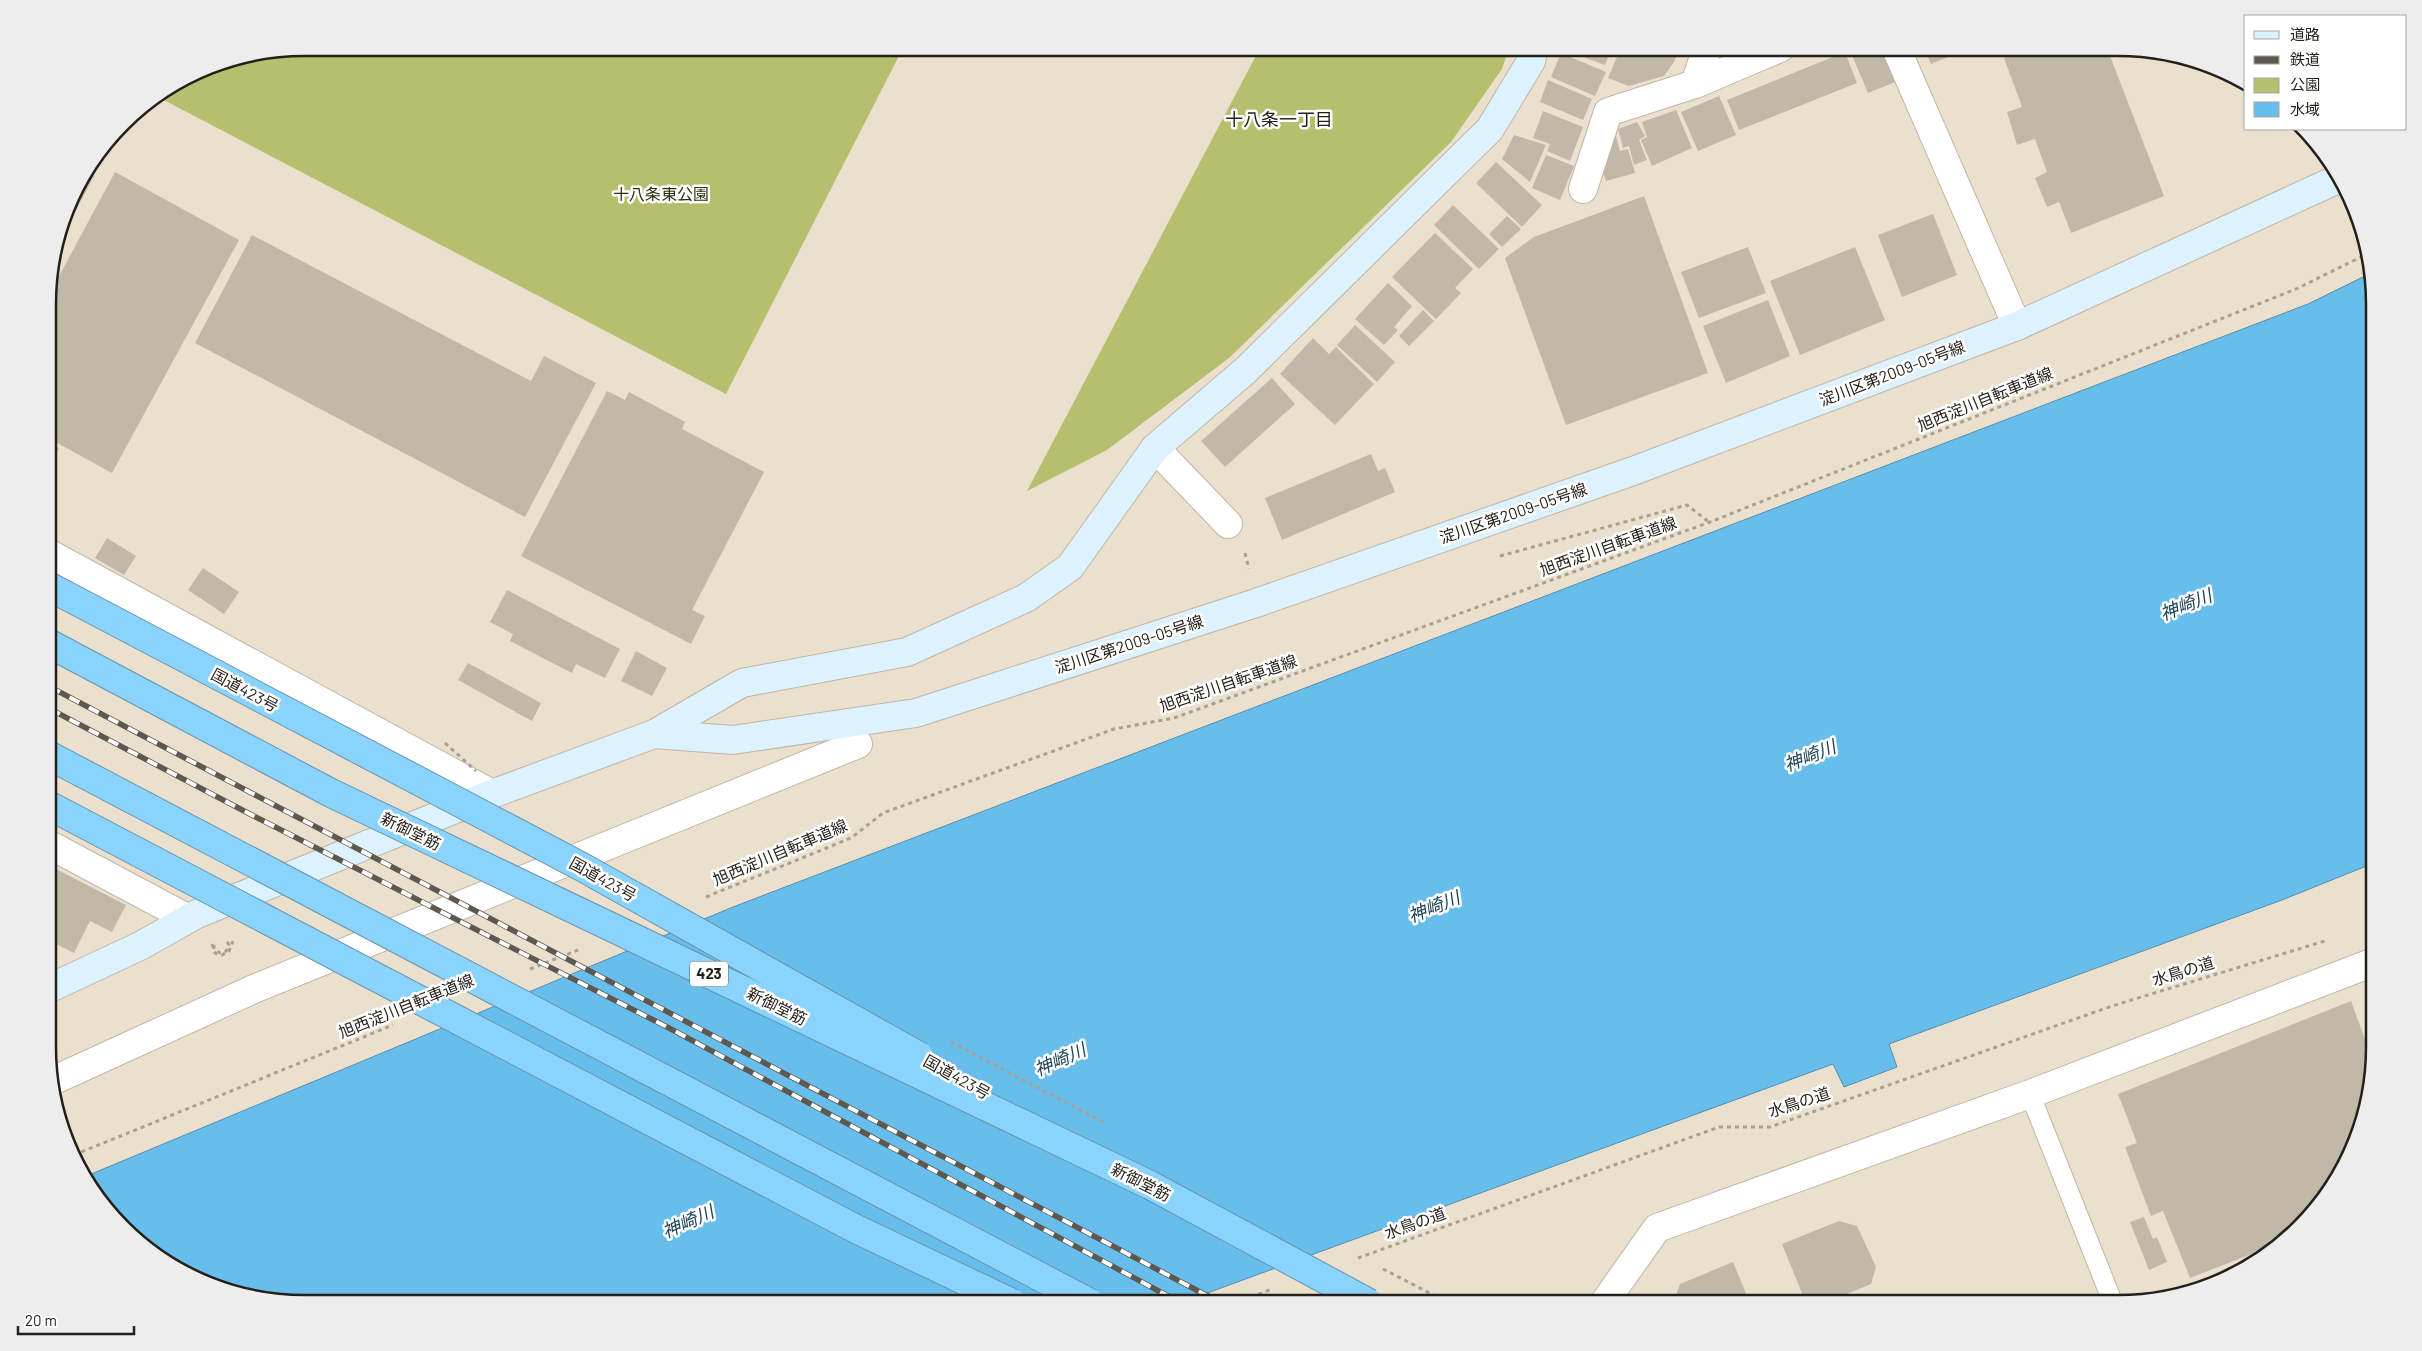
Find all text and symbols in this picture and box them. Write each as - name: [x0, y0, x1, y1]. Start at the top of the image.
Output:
- legend: [2244, 15, 2407, 130]
- text: 道路: [2290, 25, 2320, 43]
- text: 鉄道: [2290, 50, 2320, 68]
- text: 公園: [2290, 75, 2320, 93]
- text: 水域: [2290, 100, 2320, 118]
- district label: 十八条一丁目: [1225, 108, 1333, 130]
- park label: 十八条東公園: [613, 184, 709, 203]
- street label: 淀川区第2009-05号線: [1816, 336, 1967, 409]
- street label: 旭西淀川自転車道線: [1914, 363, 2055, 434]
- street label: 淀川区第2009-05号線: [1437, 478, 1589, 547]
- street label: 旭西淀川自転車道線: [1537, 512, 1679, 579]
- water label: 神崎川: [2156, 583, 2217, 624]
- street label: 淀川区第2009-05号線: [1052, 611, 1205, 676]
- street label: 旭西淀川自転車道線: [1157, 650, 1299, 715]
- street label: 国道423号: [208, 664, 282, 715]
- water label: 神崎川: [1780, 734, 1841, 775]
- street label: 新御堂筋: [378, 808, 444, 853]
- street label: 旭西淀川自転車道線: [710, 815, 850, 888]
- street label: 国道423号: [566, 852, 640, 905]
- water label: 神崎川: [1404, 885, 1465, 926]
- street label: 水鳥の道: [2149, 952, 2216, 989]
- road number: 423: [690, 962, 728, 986]
- street label: 旭西淀川自転車道線: [335, 970, 476, 1041]
- street label: 新御堂筋: [744, 983, 810, 1028]
- water label: 神崎川: [1030, 1037, 1091, 1080]
- street label: 国道423号: [920, 1050, 994, 1103]
- street label: 水鳥の道: [1765, 1083, 1832, 1120]
- street label: 新御堂筋: [1108, 1159, 1174, 1205]
- water label: 神崎川: [658, 1199, 719, 1242]
- street label: 水鳥の道: [1382, 1203, 1448, 1242]
- scale bar: [18, 1304, 134, 1336]
- text: 20 m: [25, 1311, 57, 1329]

